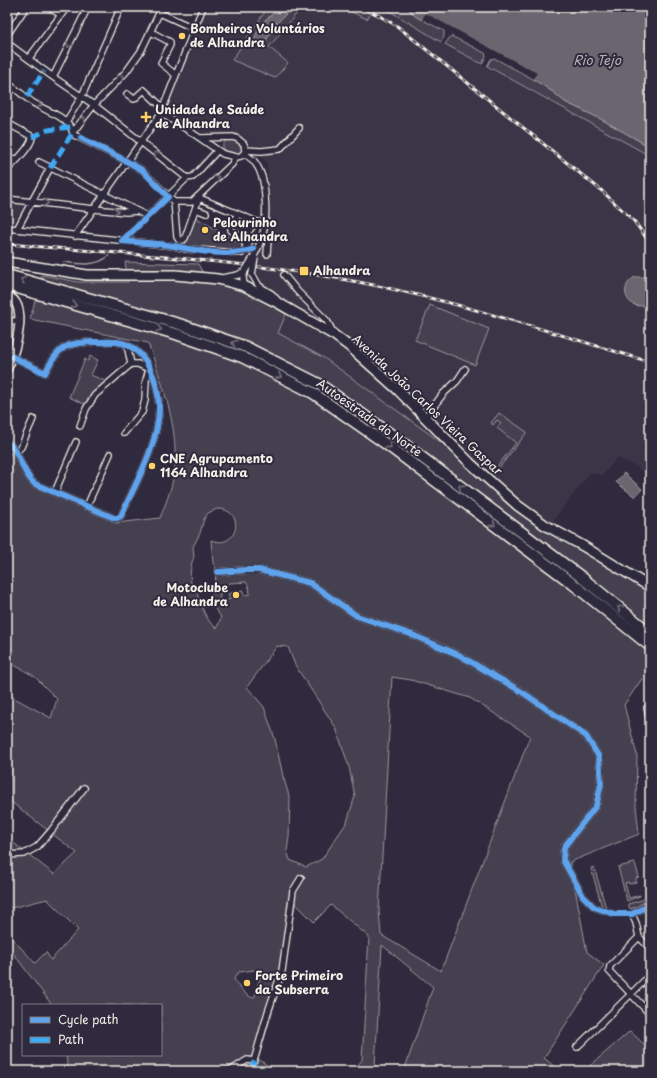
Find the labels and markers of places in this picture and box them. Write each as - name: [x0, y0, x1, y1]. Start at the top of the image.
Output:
- place label: Bombeiros Voluntários de Alhandra: [190, 19, 325, 51]
- marker: Bombeiros Voluntários de Alhandra: [177, 31, 187, 41]
- place label: Unidade de Saúde de Alhandra: [155, 100, 265, 132]
- marker: Unidade de Saúde de Alhandra: [140, 111, 152, 123]
- place label: Pelourinho de Alhandra: [213, 213, 289, 245]
- marker: Pelourinho de Alhandra: [200, 225, 210, 235]
- place label: Alhandra: [313, 261, 371, 279]
- marker: Alhandra: [298, 265, 310, 277]
- place label: CNE Agrupamento 1164 Alhandra: [160, 449, 273, 481]
- marker: CNE Agrupamento 1164 Alhandra: [147, 461, 157, 471]
- place label: Motoclube de Alhandra: [153, 578, 229, 610]
- marker: Motoclube de Alhandra: [231, 590, 241, 600]
- place label: Forte Primeiro da Subserra: [255, 966, 343, 998]
- marker: Forte Primeiro da Subserra: [242, 978, 252, 988]

